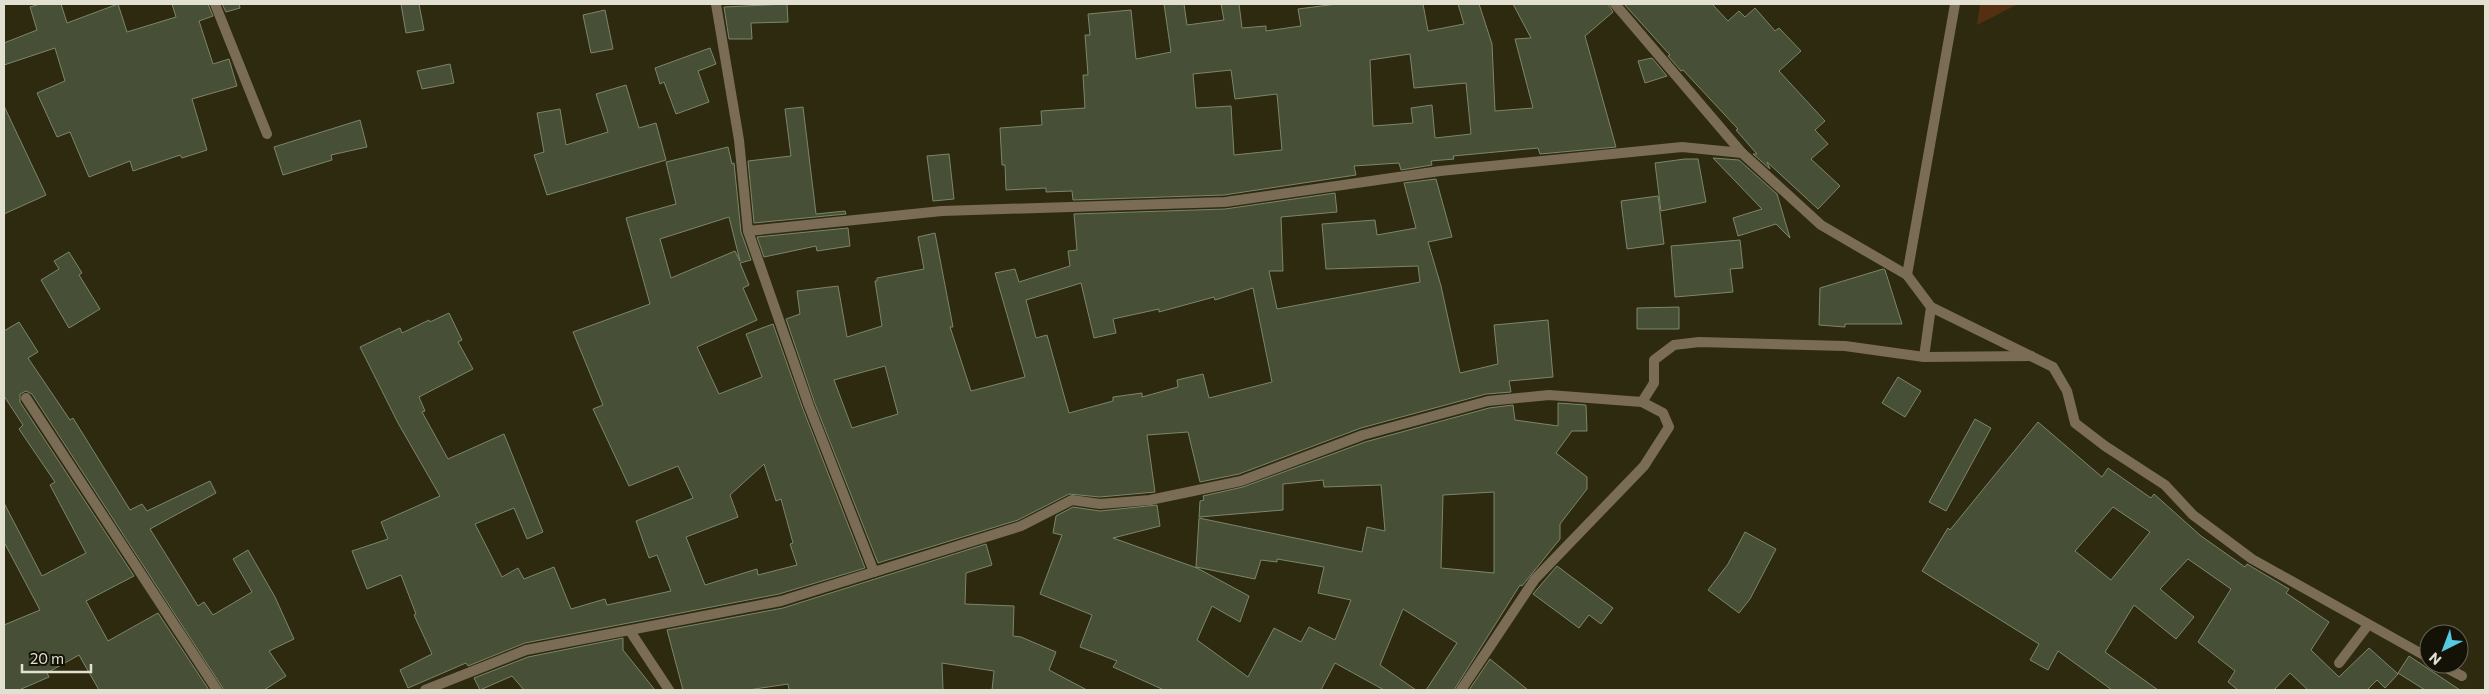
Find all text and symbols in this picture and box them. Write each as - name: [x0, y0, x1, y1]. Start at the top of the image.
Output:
- north arrow: [2419, 624, 2469, 674]
- scale bar: [22, 642, 91, 674]
- text: 20 m: [30, 649, 64, 667]
- text: N: [2425, 649, 2445, 669]

